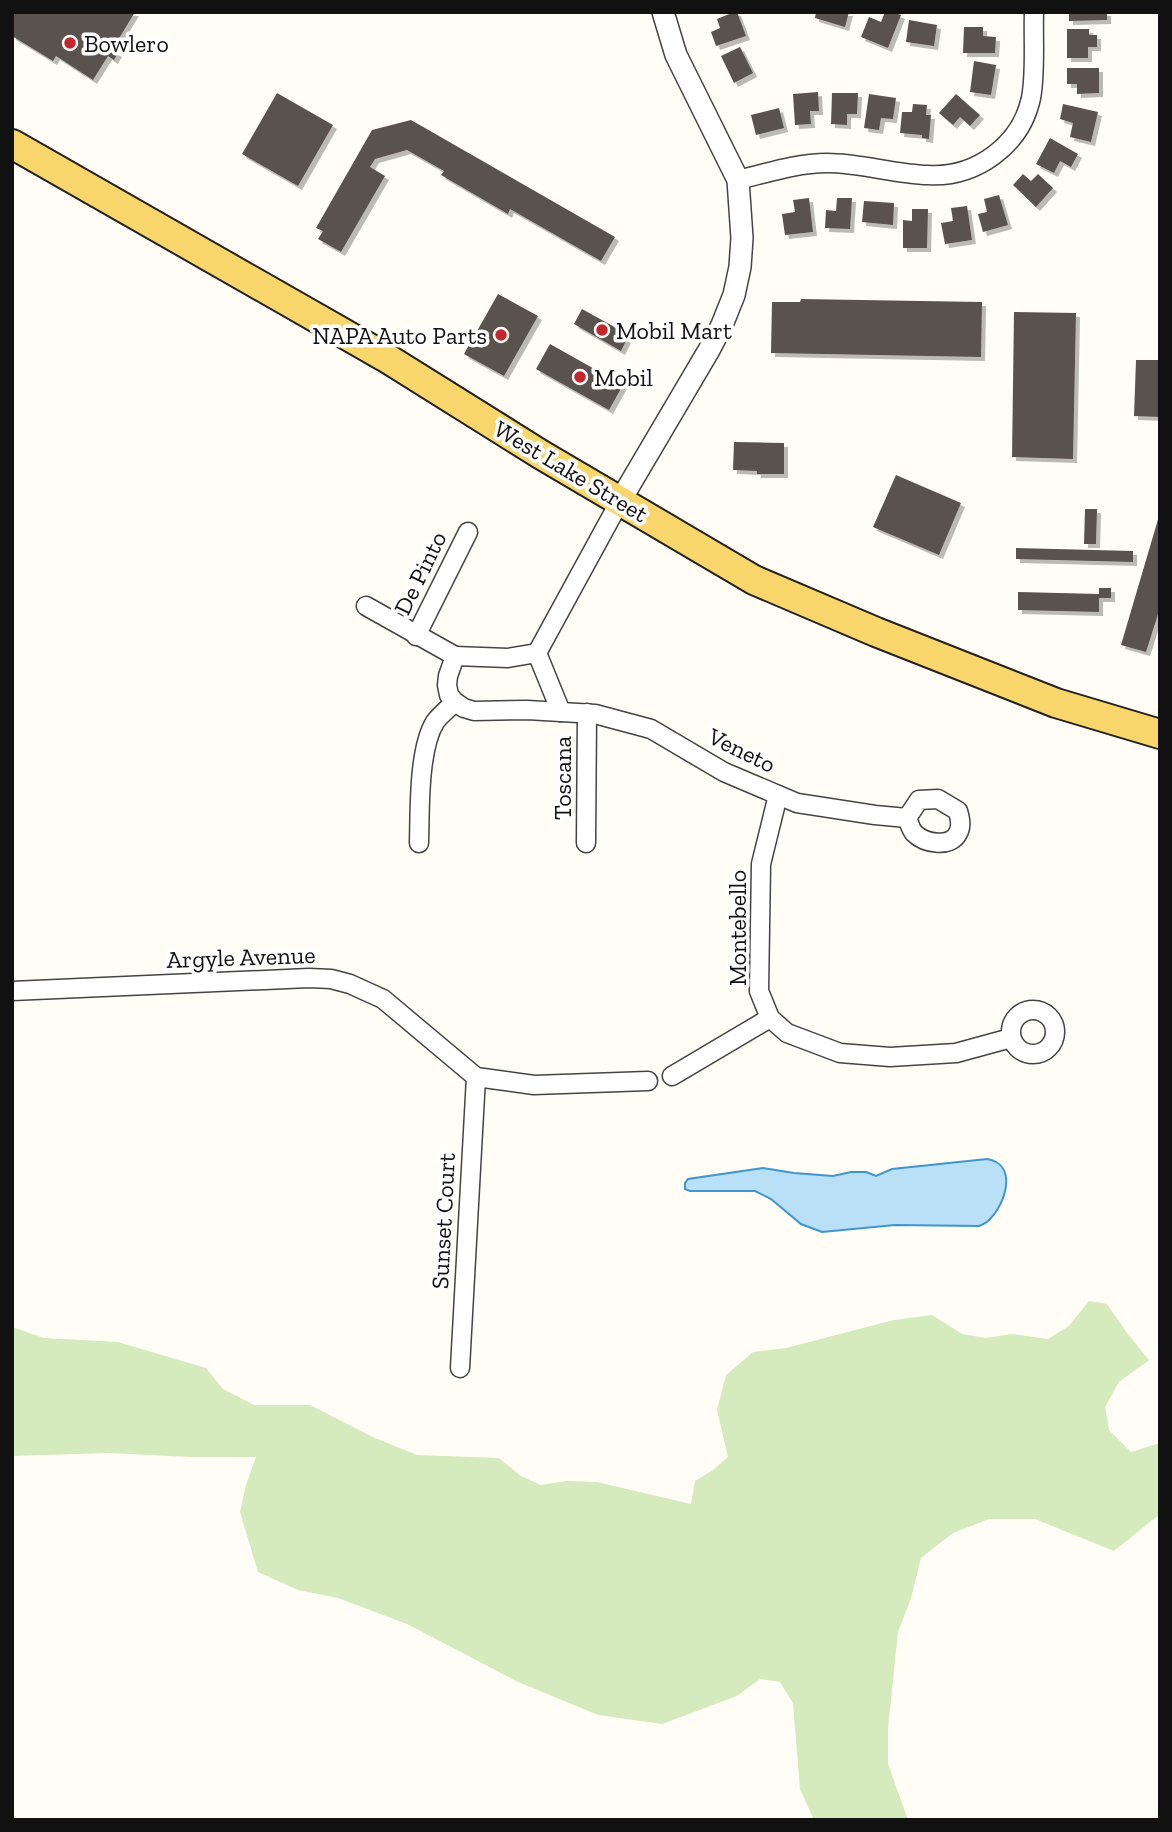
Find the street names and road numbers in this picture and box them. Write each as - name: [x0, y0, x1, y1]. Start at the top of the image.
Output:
- street label: West Lake Street: [489, 414, 653, 528]
- street label: De Pinto: [387, 527, 453, 619]
- street label: Veneto: [703, 721, 780, 779]
- street label: Toscana: [548, 736, 577, 820]
- street label: Montebello: [723, 870, 752, 986]
- street label: Argyle Avenue: [166, 940, 316, 974]
- street label: Sunset Court: [425, 1152, 461, 1290]

